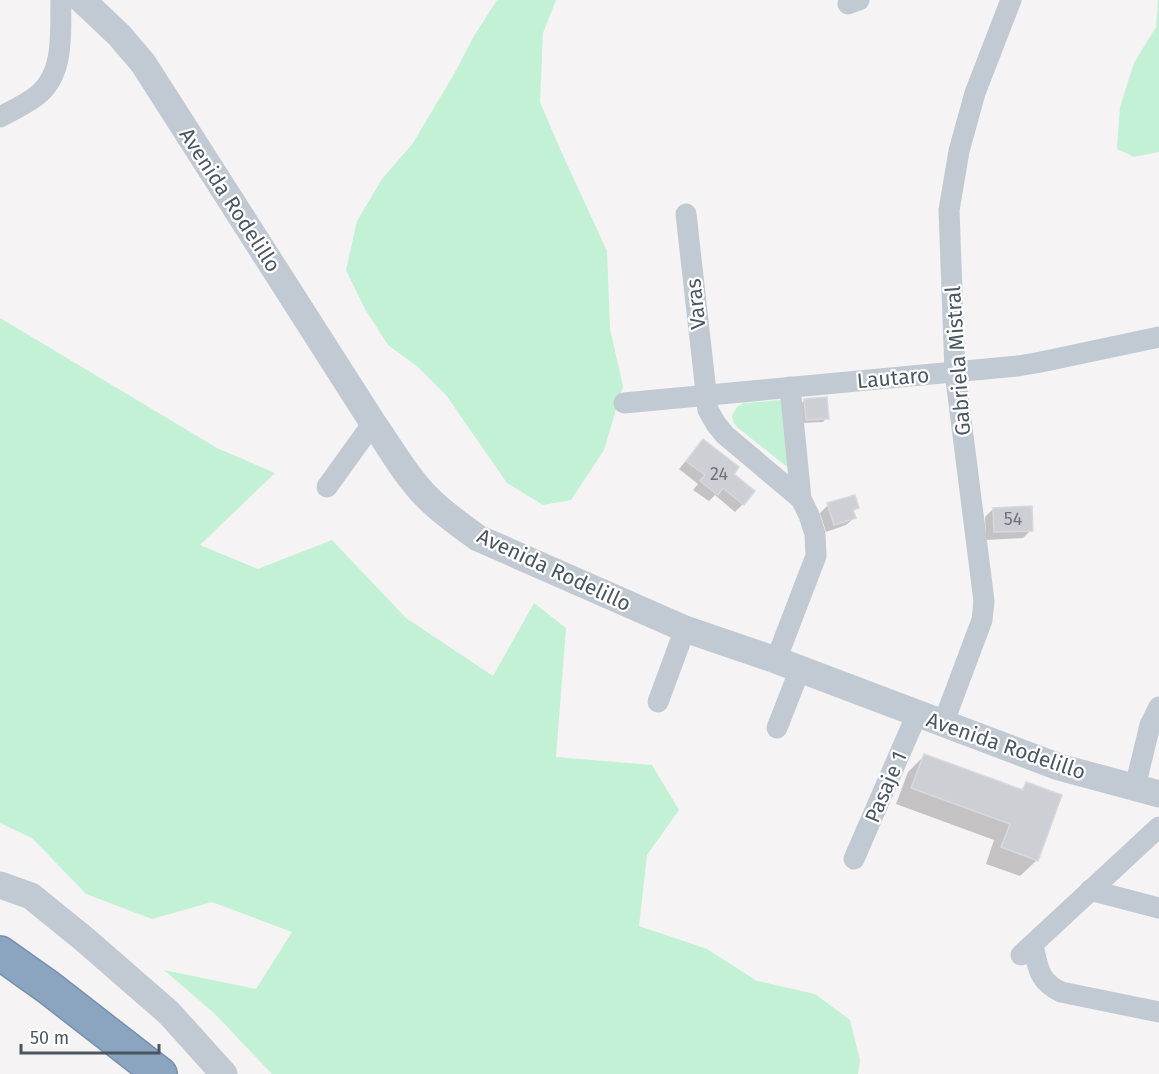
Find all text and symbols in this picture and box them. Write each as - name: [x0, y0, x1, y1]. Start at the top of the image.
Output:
- street label: Avenida Rodelillo: [174, 123, 286, 277]
- street label: Varas: [680, 277, 712, 331]
- street label: Gabriela Mistral: [940, 285, 976, 437]
- street label: Lautaro: [856, 362, 930, 394]
- house number: 24: [710, 463, 728, 485]
- house number: 54: [1004, 508, 1023, 530]
- street label: Avenida Rodelillo: [473, 523, 635, 617]
- street label: Avenida Rodelillo: [923, 707, 1089, 785]
- street label: Pasaje 1: [859, 747, 913, 827]
- scale bar: [21, 1017, 159, 1055]
- text: 50 m: [30, 1027, 69, 1049]

